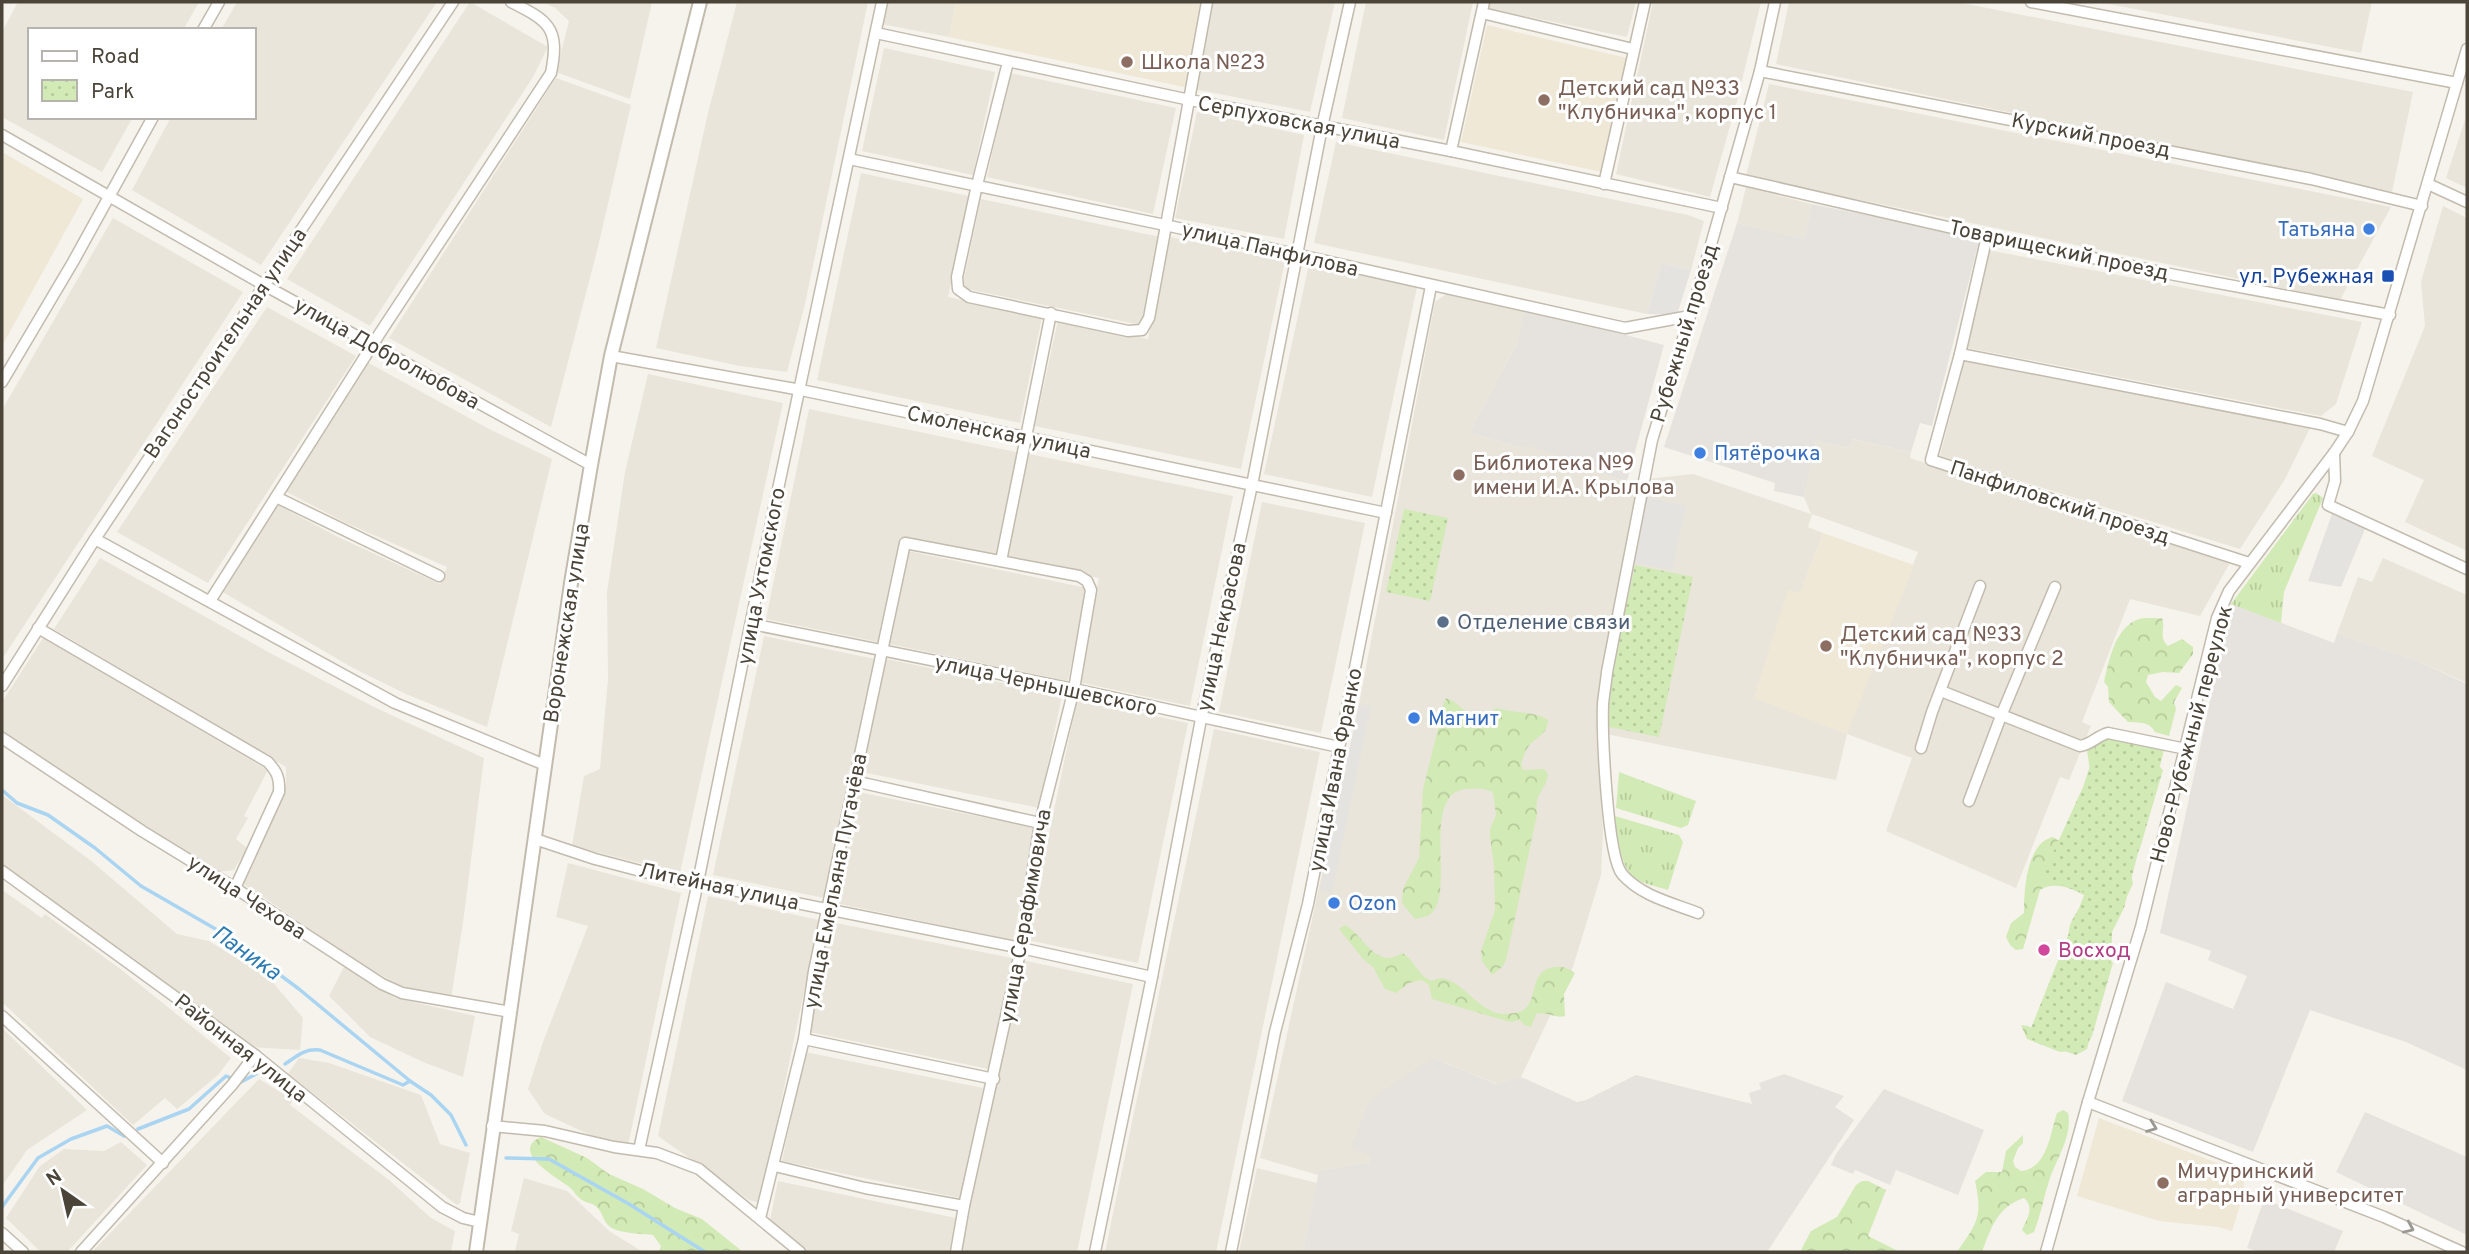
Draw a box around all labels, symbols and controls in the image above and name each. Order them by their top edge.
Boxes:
legend [28,28,256,119]
text: Road [91,44,140,71]
place label: Школа №23 [1141,50,1265,77]
marker: Школа №23 [1119,54,1135,70]
place label: Детский сад №33 "Клубничка", корпус 1 [1558,76,1777,127]
text: Park [91,79,134,106]
street label: Серпуховская улица [1195,91,1402,156]
marker: Детский сад №33 "Клубничка", корпус 1 [1536,92,1552,108]
street label: Курский проезд [2009,108,2173,165]
street label: Товарищеский проезд [1946,215,2171,288]
street label: улица Панфилова [1179,217,1361,284]
place label: Татьяна [2277,217,2355,244]
marker: Татьяна [2361,221,2377,237]
street label: Вагоностроительная улица [139,223,314,465]
street label: Рубежный проезд [1645,241,1725,426]
place label: ул. Рубежная [2239,264,2374,291]
marker: ул. Рубежная [2380,268,2396,284]
street label: улица Добролюбова [289,292,484,417]
street label: Смоленская улица [904,401,1093,466]
place label: Пятёрочка [1714,441,1820,468]
marker: Пятёрочка [1692,445,1708,461]
place label: Библиотека №9 имени И.А. Крылова [1473,451,1674,502]
street label: Панфиловский проезд [1946,455,2173,552]
marker: Библиотека №9 имени И.А. Крылова [1451,467,1467,483]
street label: улица Ухтомского [732,485,793,667]
street label: Воронежская улица [538,521,597,725]
street label: улица Некрасова [1191,540,1254,714]
street label: Ново-Рубежный переулок [2145,603,2240,866]
place label: Отделение связи [1457,610,1630,637]
marker: Отделение связи [1435,614,1451,630]
place label: Детский сад №33 "Клубничка", корпус 2 [1840,622,2064,673]
marker: Детский сад №33 "Клубничка", корпус 2 [1818,638,1834,654]
street label: улица Чернышевского [932,650,1160,723]
street label: улица Ивана Франко [1303,666,1370,875]
place label: Магнит [1428,706,1499,733]
marker: Магнит [1406,710,1422,726]
street label: улица Емельяна Пугачёва [798,751,874,1011]
street label: улица Серафимовича [994,807,1059,1025]
street label: улица Чехова [182,850,311,947]
street label: Литейная улица [636,857,801,918]
place label: Ozon [1348,891,1397,918]
marker: Ozon [1326,895,1342,911]
water label: Паника [205,920,286,988]
place label: Восход [2058,938,2131,965]
marker: Восход [2036,942,2052,958]
street label: Районная улица [168,989,312,1110]
one-way arrow [2145,1119,2157,1133]
north arrow [28,1156,98,1226]
place label: Мичуринский аграрный университет [2177,1159,2404,1210]
text: N [42,1165,67,1192]
marker: Мичуринский аграрный университет [2155,1175,2171,1191]
one-way arrow [2402,1220,2414,1234]

